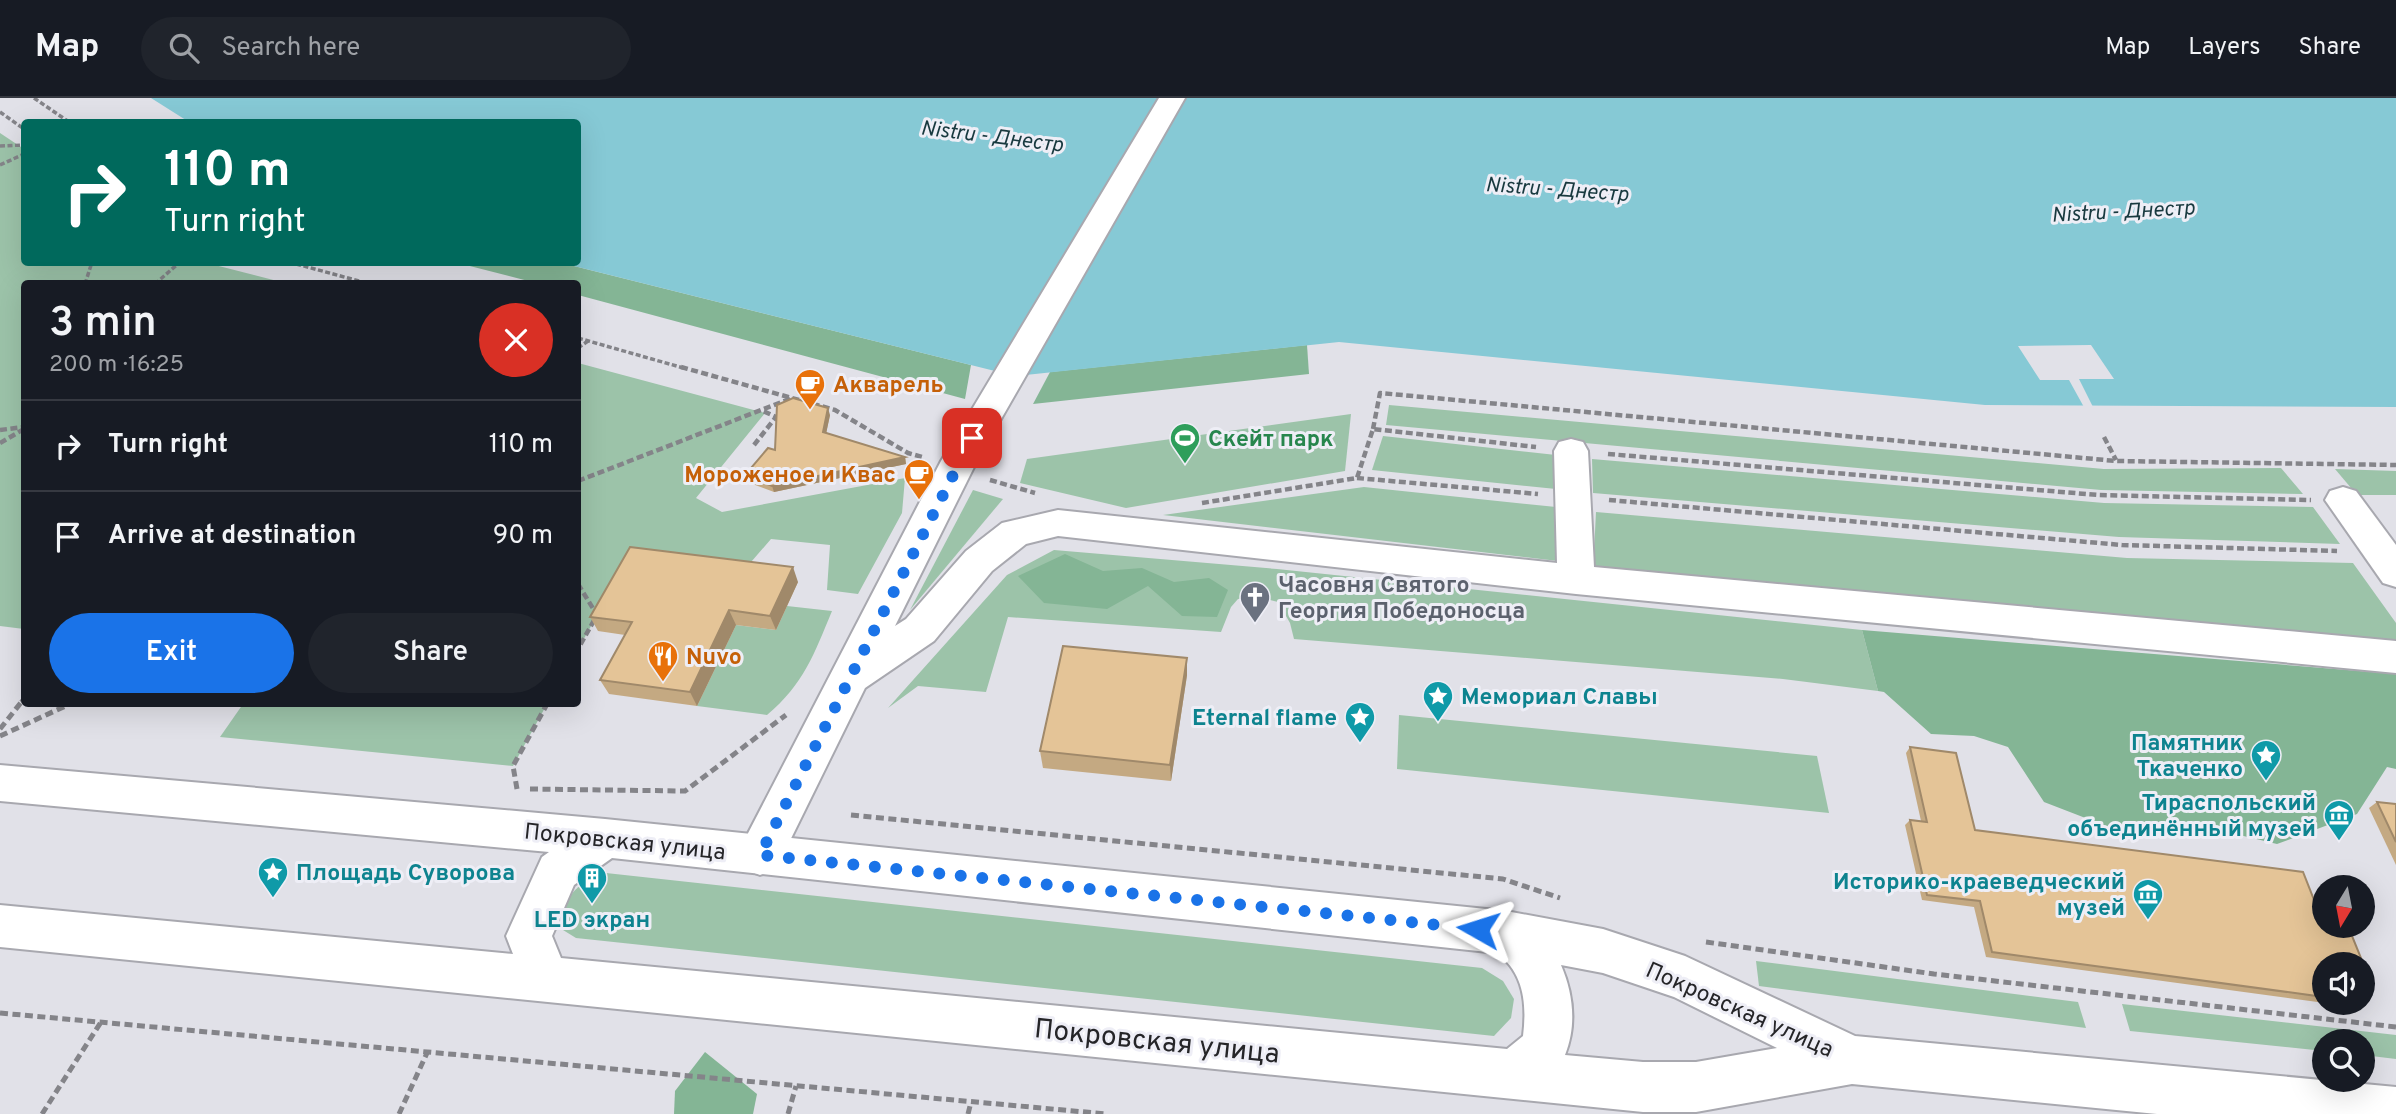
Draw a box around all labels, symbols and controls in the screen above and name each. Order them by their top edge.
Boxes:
search box [141,17,631,80]
text: Map [35,27,99,69]
icon: search [165,29,203,67]
text: Search here [221,32,360,65]
text: Map [2105,33,2150,63]
text: Layers [2188,33,2260,63]
text: Share [2298,33,2361,63]
water label: Nistru - Днестр [919,115,1065,160]
text: 110 m [164,142,291,204]
icon: right [49,147,140,238]
water label: Nistru - Днестр [1485,172,1630,209]
water label: Nistru - Днестр [2051,195,2196,230]
text: Turn right [164,203,306,243]
text: 3 min [49,298,157,351]
button: close [479,303,553,377]
text: 200 m · 16:25 [49,351,184,380]
cafe icon: Акварель [793,367,827,411]
place label: Акварель [833,372,944,401]
pin [942,408,1002,468]
icon: arrive [953,419,991,457]
sports icon: Скейт парк [1168,421,1202,465]
place label: Скейт парк [1208,426,1334,455]
icon: right [49,427,87,465]
text: Turn right [108,429,228,462]
text: 110 m [489,429,553,462]
cafe icon: Мороженое и Квас [902,457,936,501]
place label: Мороженое и Квас [684,462,896,491]
icon: arrive [49,518,87,556]
text: Arrive at destination [108,520,356,553]
text: 90 m [493,520,553,553]
place label: Часовня Святого Георгия Победоносца [1278,572,1525,627]
church icon: Часовня Святого Георгия Победоносца [1238,580,1272,624]
button: Exit [49,613,294,693]
button: Share [308,613,553,693]
restaurant icon: Nuvo [646,639,680,683]
place label: Nuvo [686,644,742,673]
place icon: Мемориал Славы [1421,679,1455,723]
place label: Мемориал Славы [1461,684,1658,713]
place icon: Eternal flame [1343,700,1377,744]
place label: Eternal flame [1192,705,1337,734]
place label: Памятник Ткаченко [2131,730,2243,785]
place icon: Памятник Ткаченко [2249,738,2283,782]
place label: Тираспольский объединённый музей [2067,790,2316,845]
museum icon: Тираспольский объединённый музей [2322,798,2356,842]
street label: Покровская улица [523,818,727,868]
place icon: Площадь Суворова [256,855,290,899]
place label: Площадь Суворова [296,860,515,889]
building icon: LED экран [575,861,609,905]
place label: Историко-краеведческий музей [1833,869,2125,924]
north arrow [2312,875,2375,938]
map controls [2312,875,2375,1092]
museum icon: Историко-краеведческий музей [2131,877,2165,921]
position arrow [1441,892,1515,966]
place label: LED экран [534,907,650,936]
button: sound [2312,952,2375,1015]
street label: Покровская улица [1641,957,1837,1066]
street label: Покровская улица [1032,1012,1281,1074]
button: search [2312,1029,2375,1092]

